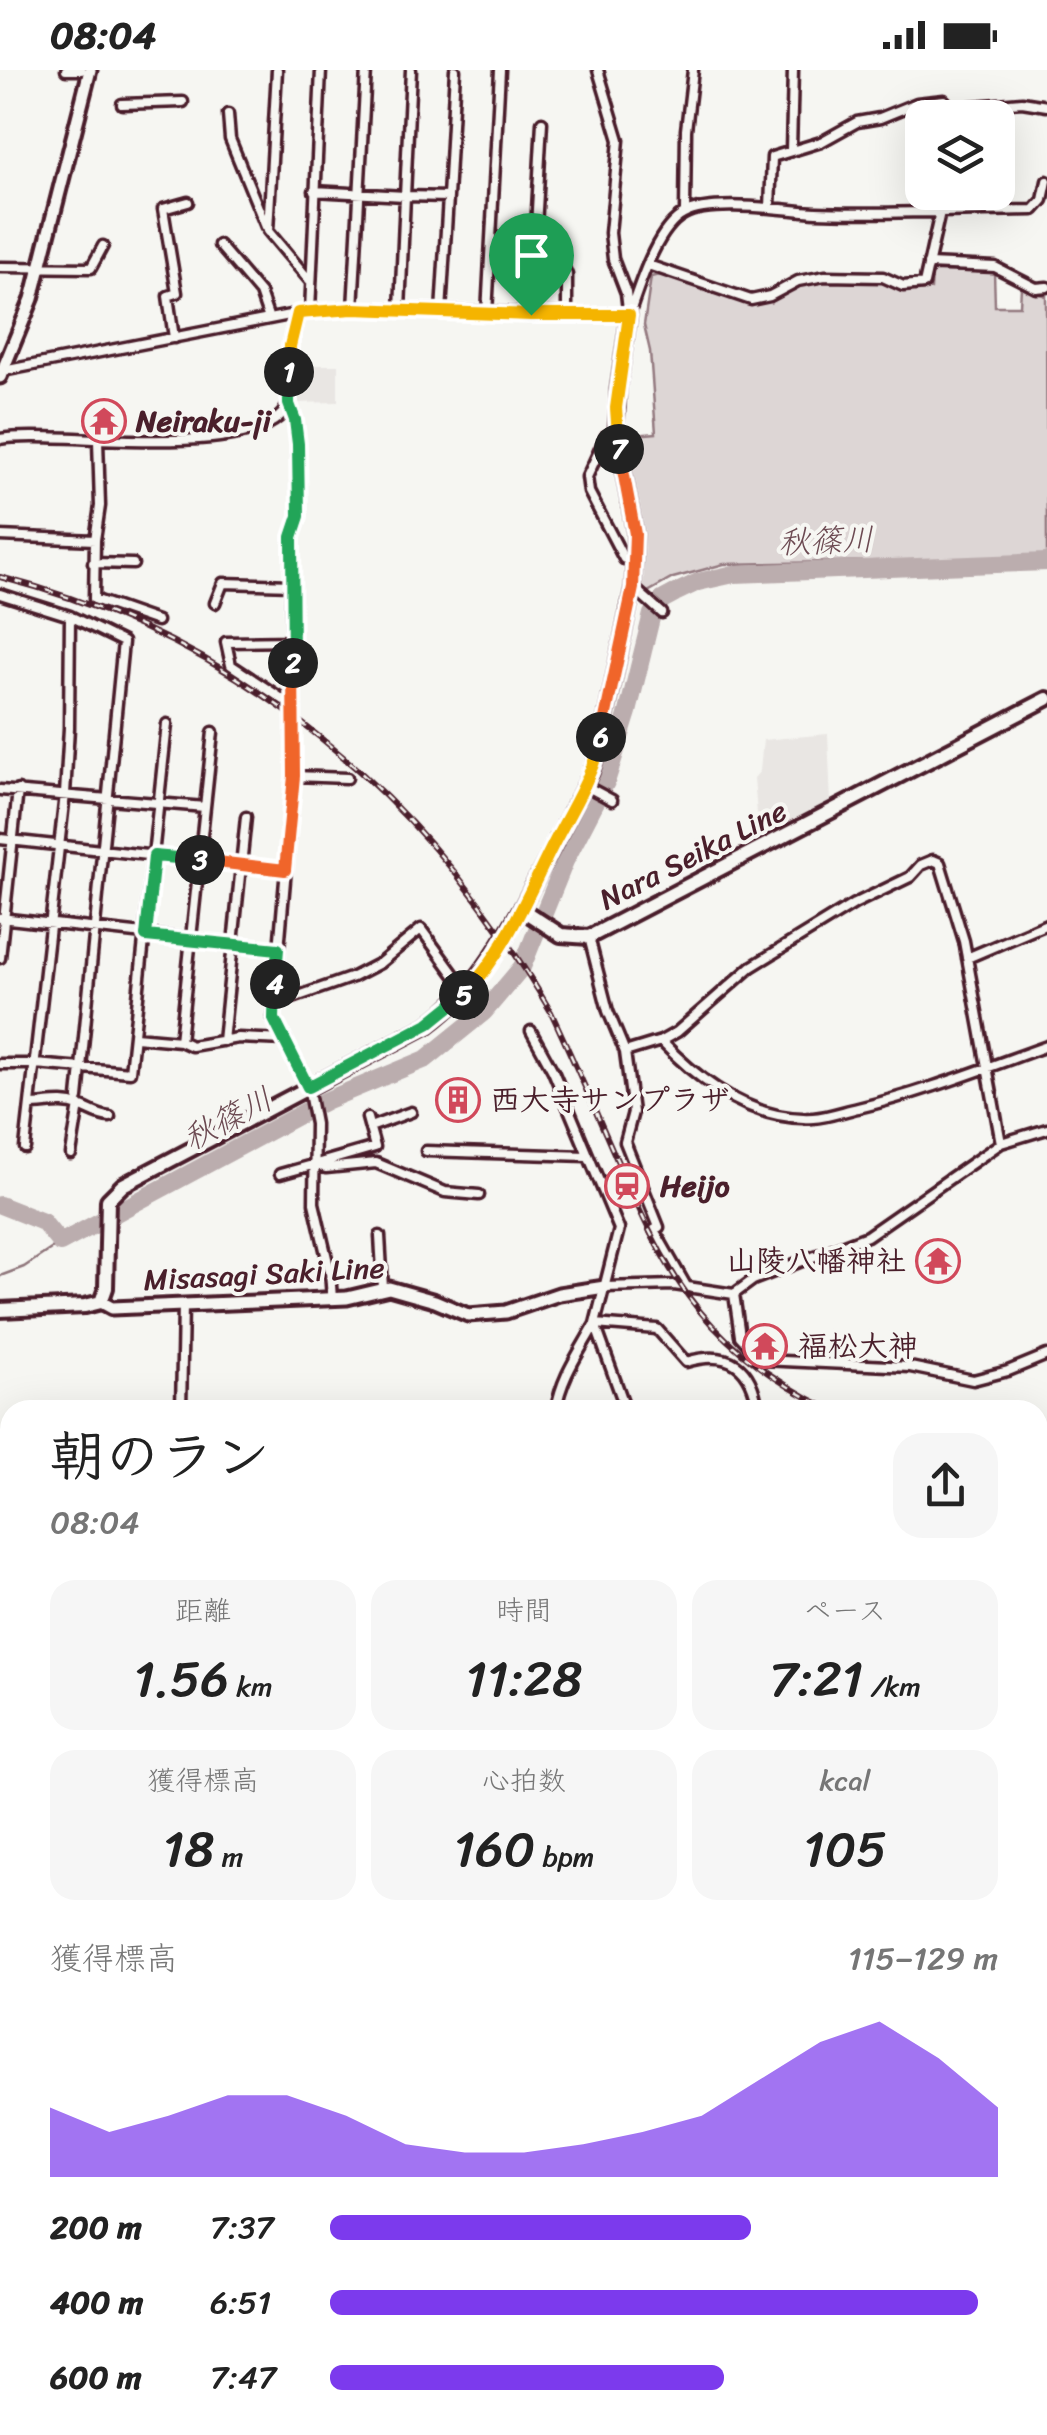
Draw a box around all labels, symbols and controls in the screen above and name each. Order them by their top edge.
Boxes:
text: 08:04 [50,2,156,69]
map controls [905,100,1015,210]
button: layers [905,100,1015,210]
pin [489,213,574,316]
icon: arrive [504,228,559,283]
pin: 1 [264,347,314,397]
text: 1 [283,347,295,396]
place label: Neiraku-ji [135,394,273,448]
temple icon: Neiraku-ji [81,398,127,444]
pin: 7 [594,424,644,474]
text: 7 [611,424,627,473]
water label: 秋篠川 [777,511,875,571]
pin: 2 [268,638,318,688]
text: 2 [285,638,301,687]
pin: 6 [576,712,626,762]
text: 6 [593,712,609,761]
street label: Nara Seika Line [589,784,797,926]
pin: 3 [175,835,225,885]
text: 3 [192,835,208,884]
pin: 4 [250,959,300,1009]
text: 4 [266,959,284,1008]
pin: 5 [439,970,489,1020]
text: 5 [455,970,473,1019]
water label: 秋篠川 [172,1071,284,1167]
place label: 西大寺サンプラザ [490,1073,730,1127]
building icon: 西大寺サンプラザ [435,1077,481,1123]
place label: Heijo [660,1159,730,1213]
station icon: Heijo [604,1163,650,1209]
place label: 山陵八幡神社 [726,1234,906,1288]
temple icon: 山陵八幡神社 [915,1238,961,1284]
street label: Misasagi Saki Line [142,1241,386,1307]
place label: 福松大神 [798,1319,918,1373]
temple icon: 福松大神 [742,1323,788,1369]
text: 朝のラン [50,1408,270,1505]
button: share [893,1433,998,1538]
text: 08:04 [50,1494,139,1551]
text: 距離 [175,1586,231,1635]
text: 時間 [496,1586,552,1635]
text: ペース [804,1586,886,1635]
text: 1.56 [133,1635,229,1724]
text: 11:28 [466,1635,583,1724]
text: 7:21 [769,1635,863,1724]
text: km [229,1662,273,1711]
text: /km [863,1662,921,1711]
text: 獲得標高 [147,1756,259,1805]
text: 心拍数 [482,1756,566,1805]
text: kcal [820,1756,870,1805]
text: 18 [163,1805,214,1894]
text: 160 [454,1805,535,1894]
text: 105 [803,1805,887,1894]
text: m [214,1832,243,1881]
text: bpm [535,1832,594,1881]
text: 獲得標高 [50,1930,178,1987]
text: 115–129 m [848,1930,998,1987]
text: 200 m [50,2199,142,2256]
text: 7:37 [210,2199,274,2256]
text: 400 m [50,2274,143,2331]
text: 6:51 [210,2274,271,2331]
text: 600 m [50,2349,142,2406]
text: 7:47 [210,2349,276,2406]

